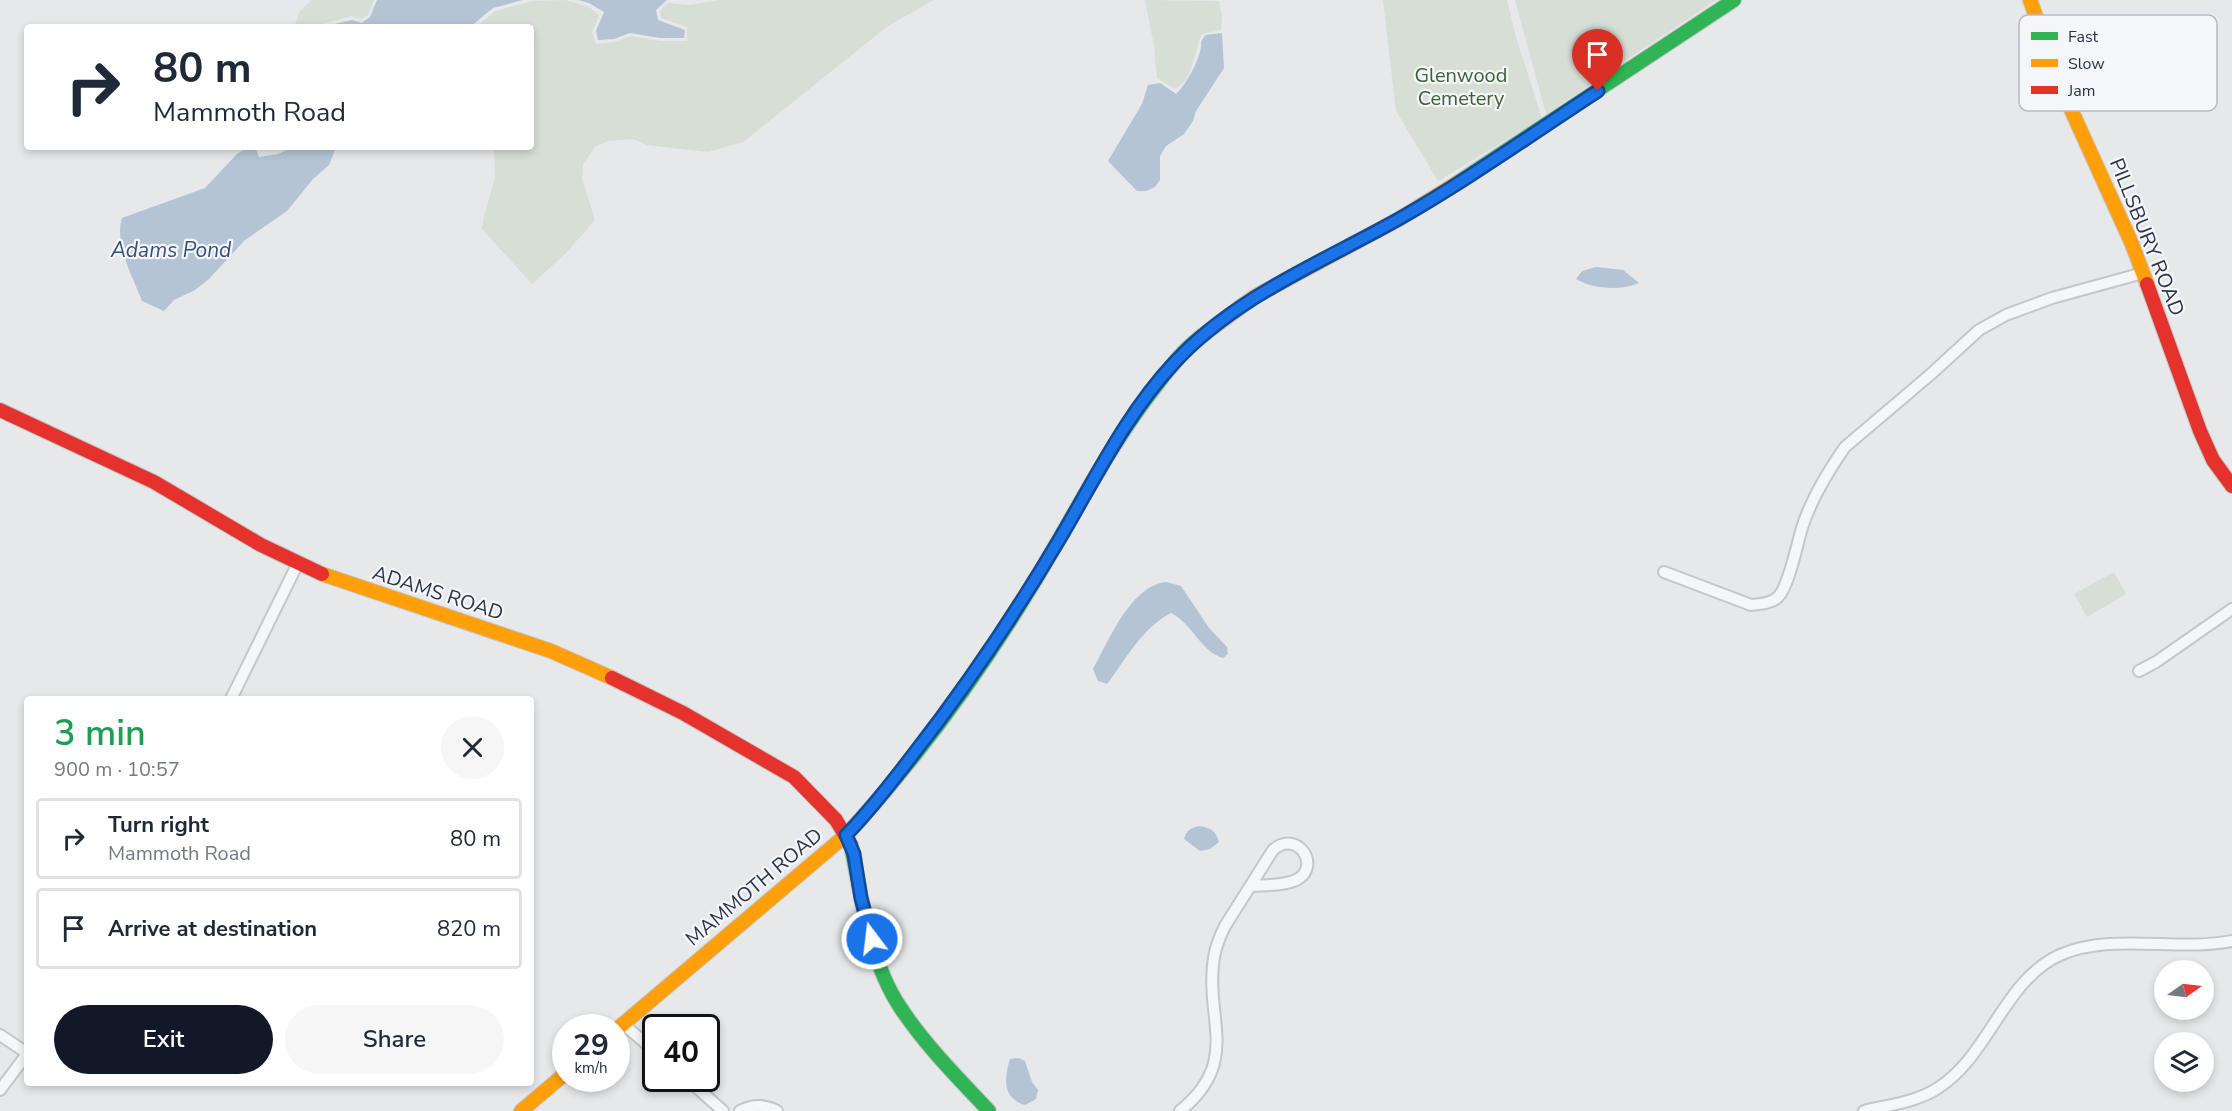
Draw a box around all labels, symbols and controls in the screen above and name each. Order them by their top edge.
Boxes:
legend [2019,15,2217,111]
text: Fast [2068,26,2099,48]
pin [1572,29,1623,91]
icon: arrive [1581,38,1614,71]
text: 80 m [153,40,252,97]
icon: right [54,48,132,126]
text: Slow [2068,53,2105,75]
park label: Glenwood Cemetery [1415,62,1507,112]
text: Jam [2067,80,2095,102]
text: Mammoth Road [153,94,346,131]
street label: PILLSBURY ROAD [2103,154,2191,320]
water label: Adams Pond [110,236,232,264]
street label: ADAMS ROAD [369,559,507,627]
text: 3 min [54,709,146,758]
button: close [441,716,504,779]
text: 900 m · 10:57 [54,756,180,783]
text: Turn right [108,810,209,840]
icon: right [57,822,90,855]
street label: MAMMOTH ROAD [680,822,828,952]
text: 80 m [450,824,501,854]
text: Mammoth Road [108,840,251,867]
position arrow [840,907,904,971]
icon: arrive [57,912,90,945]
text: Arrive at destination [108,914,317,944]
text: 820 m [437,914,501,944]
north arrow [2154,960,2214,1020]
map controls [2154,960,2214,1092]
button: Exit [54,1005,273,1074]
button: Share [285,1005,504,1074]
speed limit sign: 40 [642,1014,720,1092]
text: 29 [573,1025,609,1066]
button: layers [2154,1032,2214,1092]
text: km/h [574,1058,608,1078]

